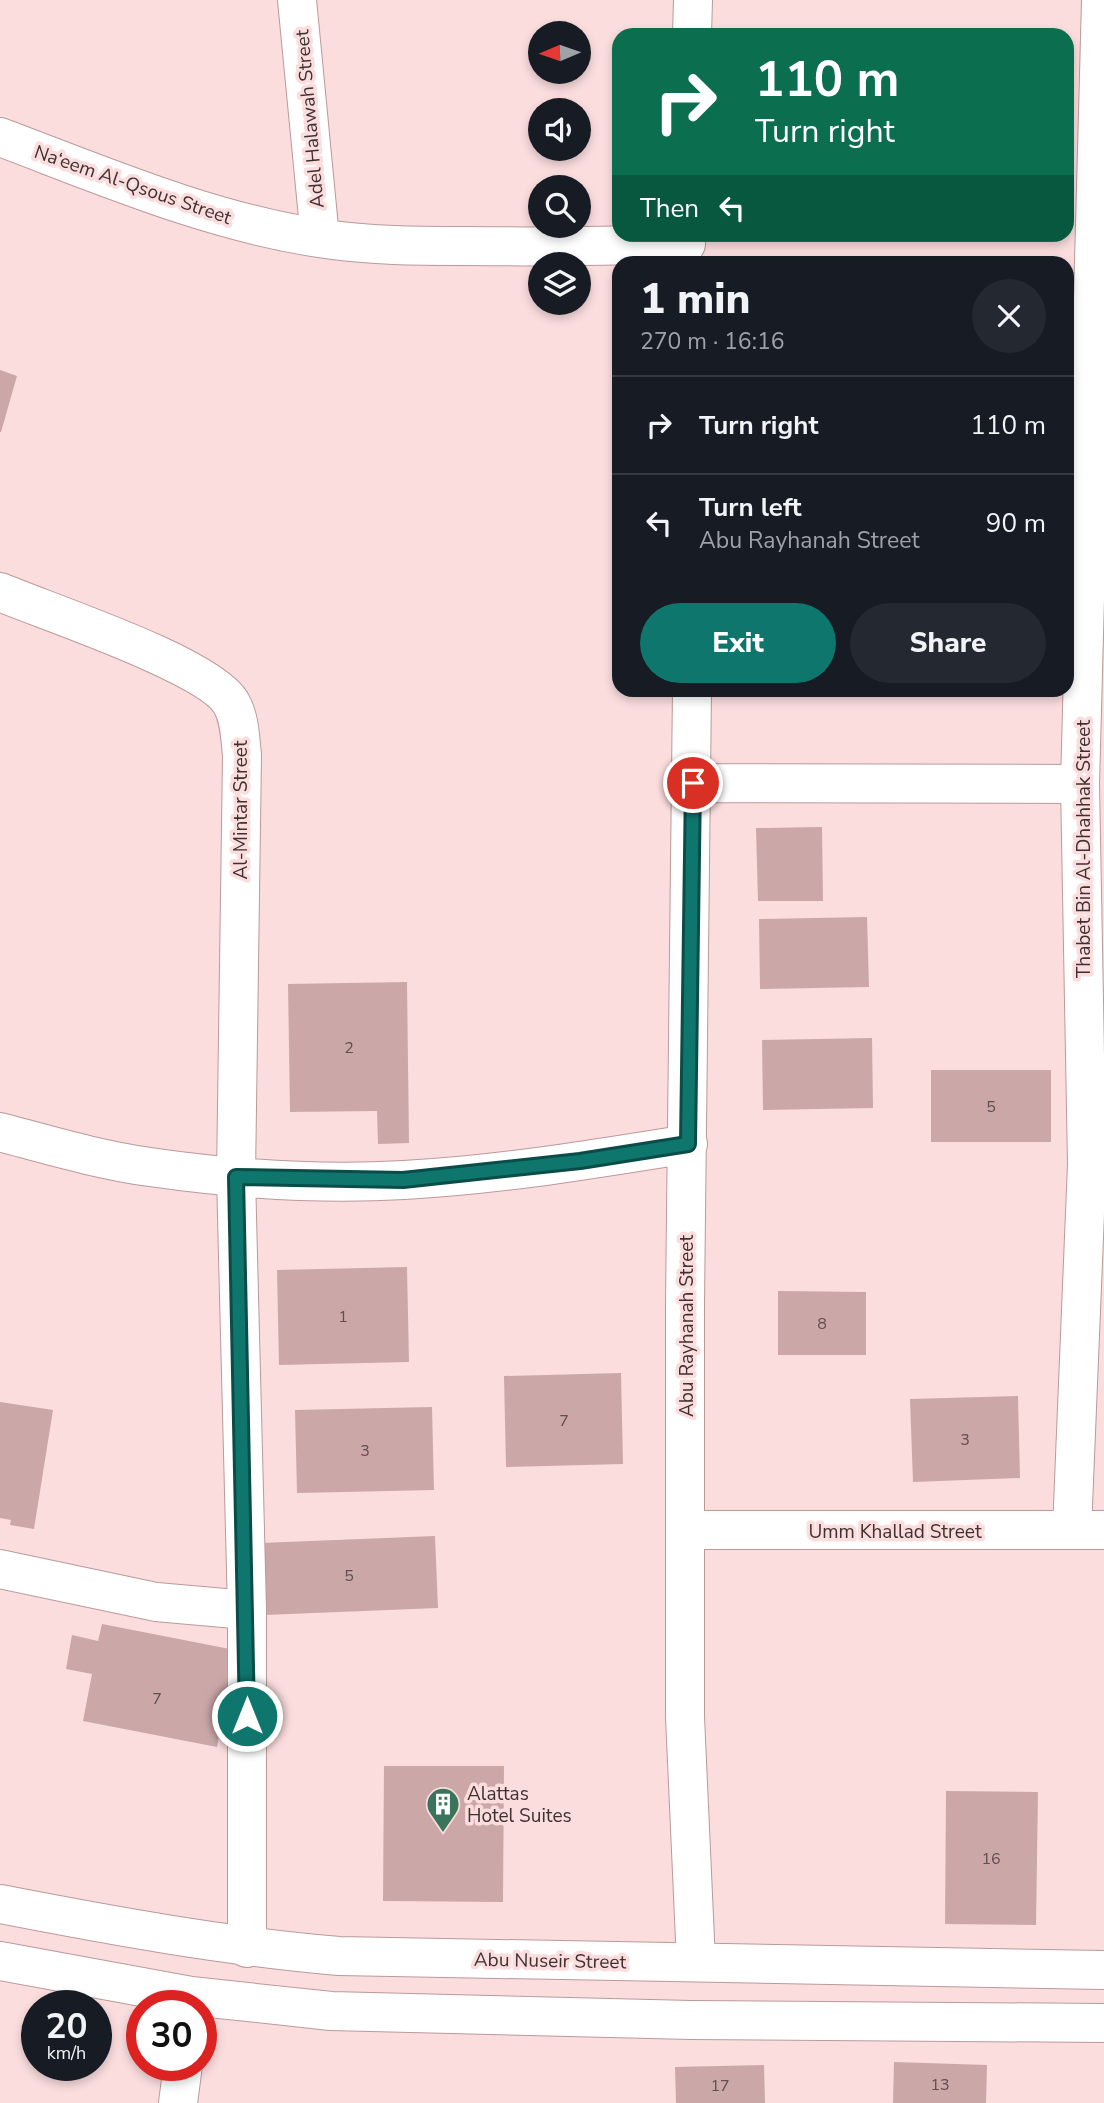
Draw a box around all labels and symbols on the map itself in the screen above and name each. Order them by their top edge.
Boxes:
north arrow [528,21,592,84]
street label: Adel Halawah Street [289,28,331,209]
street label: Na‘eem Al-Qsous Street [31,139,235,231]
street label: Thabet Bin Al-Dhahhak Street [1071,720,1097,978]
street label: Al-Mintar Street [228,740,254,880]
pin [663,753,723,813]
house number: 2 [344,1037,354,1059]
house number: 5 [986,1096,996,1118]
street label: Abu Rayhanah Street [674,1235,700,1417]
house number: 1 [338,1306,348,1328]
house number: 8 [817,1313,827,1335]
house number: 7 [559,1410,569,1432]
house number: 3 [960,1429,970,1451]
house number: 3 [360,1440,370,1462]
street label: Umm Khallad Street [808,1519,982,1545]
house number: 5 [344,1565,354,1587]
position arrow [210,1679,284,1753]
house number: 7 [152,1688,162,1710]
place label: Alattas Hotel Suites [467,1781,572,1829]
building icon: Alattas Hotel Suites [424,1785,462,1834]
house number: 16 [981,1848,1001,1870]
street label: Abu Nuseir Street [474,1947,627,1975]
speed limit sign: 30 [126,1990,217,2081]
house number: 13 [930,2074,950,2096]
house number: 17 [710,2075,730,2097]

